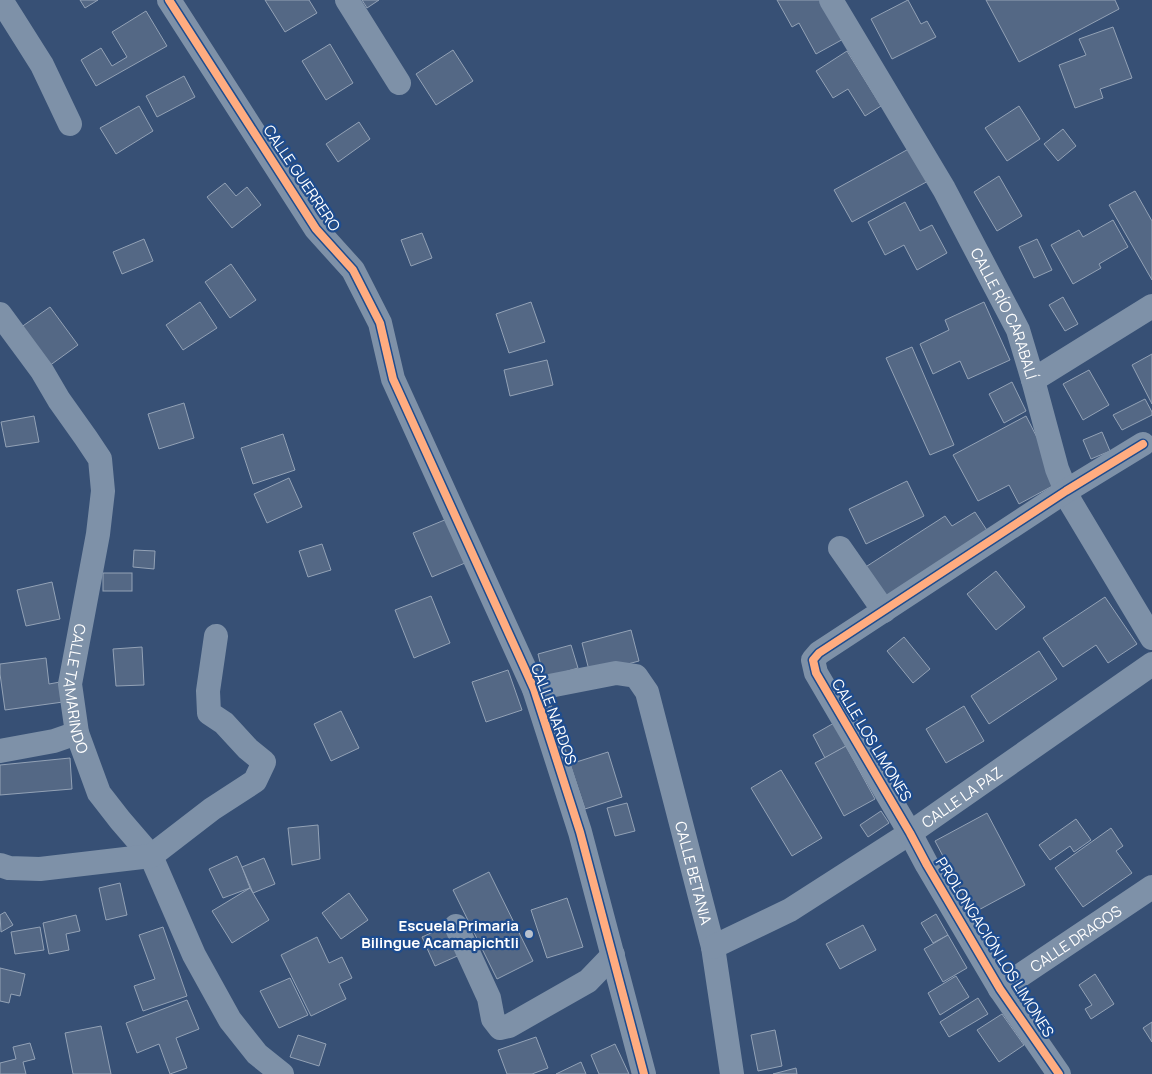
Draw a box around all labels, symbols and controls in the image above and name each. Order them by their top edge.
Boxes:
street label: CALLE GUERRERO [259,121,346,235]
street label: CALLE RÍO CARABALÍ [966,244,1043,382]
street label: CALLE TAMARINDO [59,622,94,756]
street label: CALLE NARDOS [526,661,582,767]
street label: CALLE LOS LIMONES [827,675,917,805]
street label: CALLE LA PAZ [917,761,1006,832]
street label: CALLE BETANIA [670,819,717,927]
street label: PROLONGACIÓN LOS LIMONES [931,853,1059,1041]
street label: CALLE DRAGOS [1026,900,1126,977]
place label: Escuela Primaria Bilingue Acamapichtli [361,915,519,953]
marker: Escuela Primaria Bilingue Acamapichtli [523,928,535,940]

